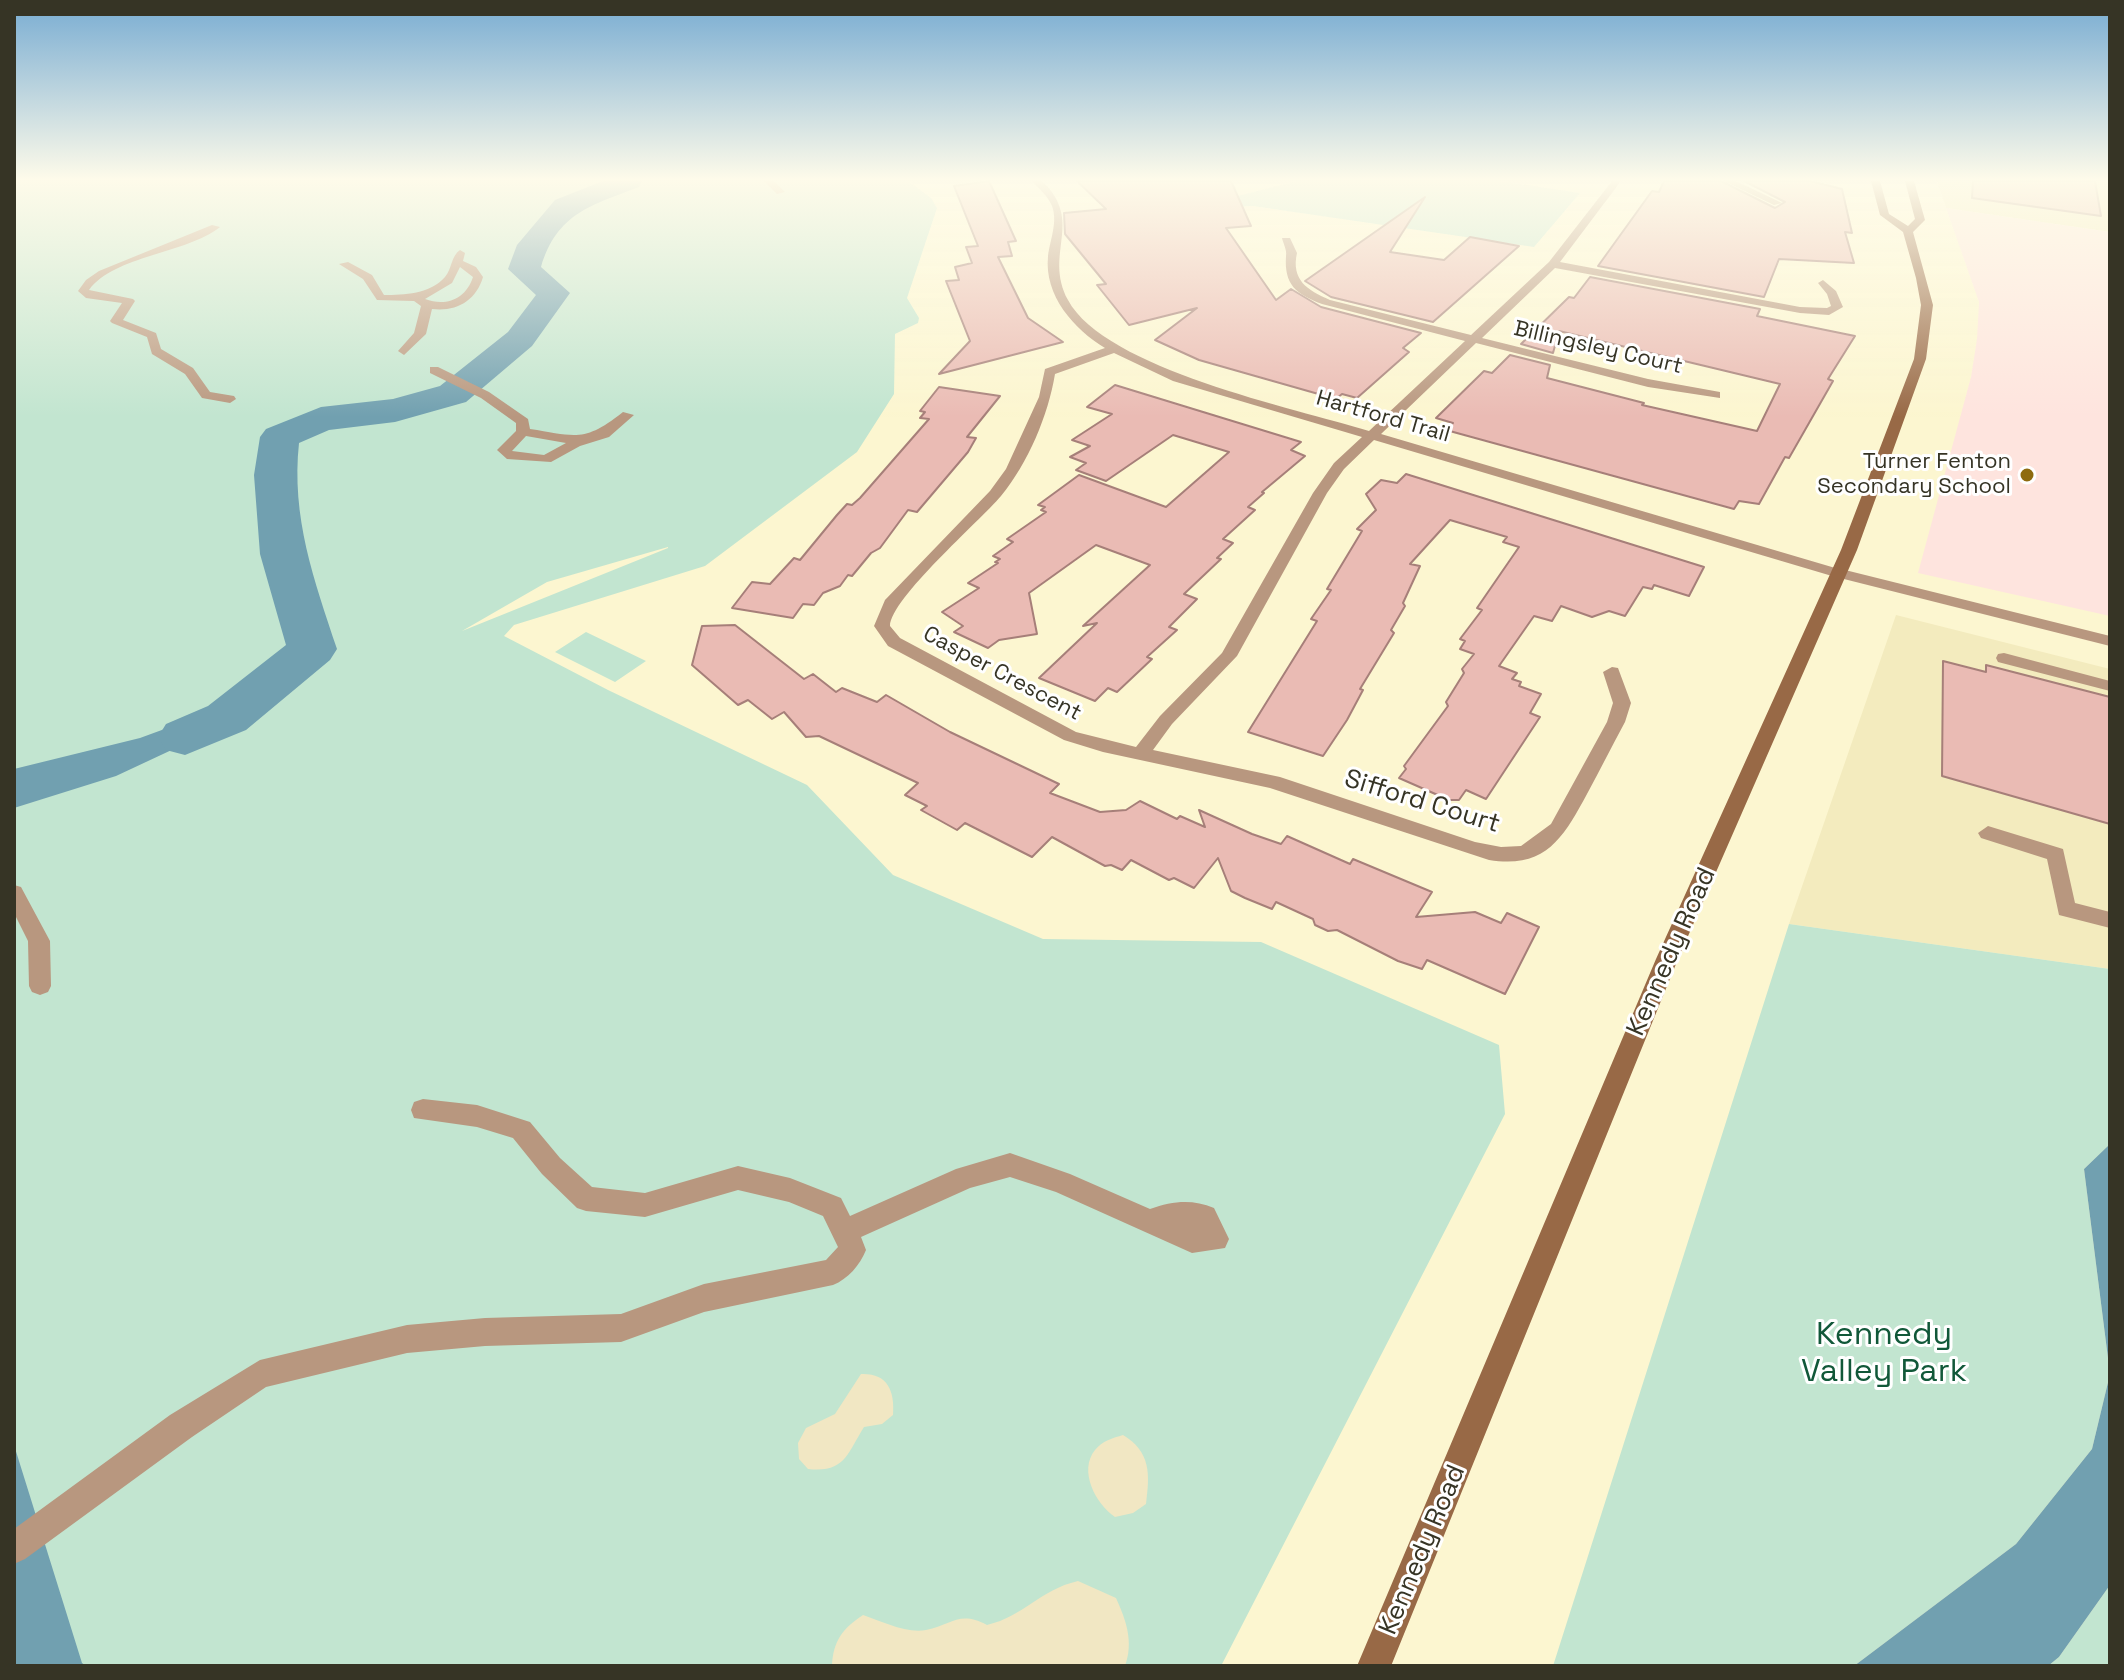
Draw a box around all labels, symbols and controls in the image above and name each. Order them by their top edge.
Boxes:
street label: Billingsley Court [1511,316,1685,380]
street label: Hartford Trail [1313,385,1453,449]
place label: Turner Fenton Secondary School [1817,449,2011,500]
marker: Turner Fenton Secondary School [2018,466,2036,484]
street label: Casper Crescent [918,621,1086,727]
street label: Sifford Court [1341,764,1503,840]
street label: Kennedy Road [1621,863,1723,1041]
park label: Kennedy Valley Park [1801,1316,1967,1391]
street label: Kennedy Road [1373,1461,1473,1639]

